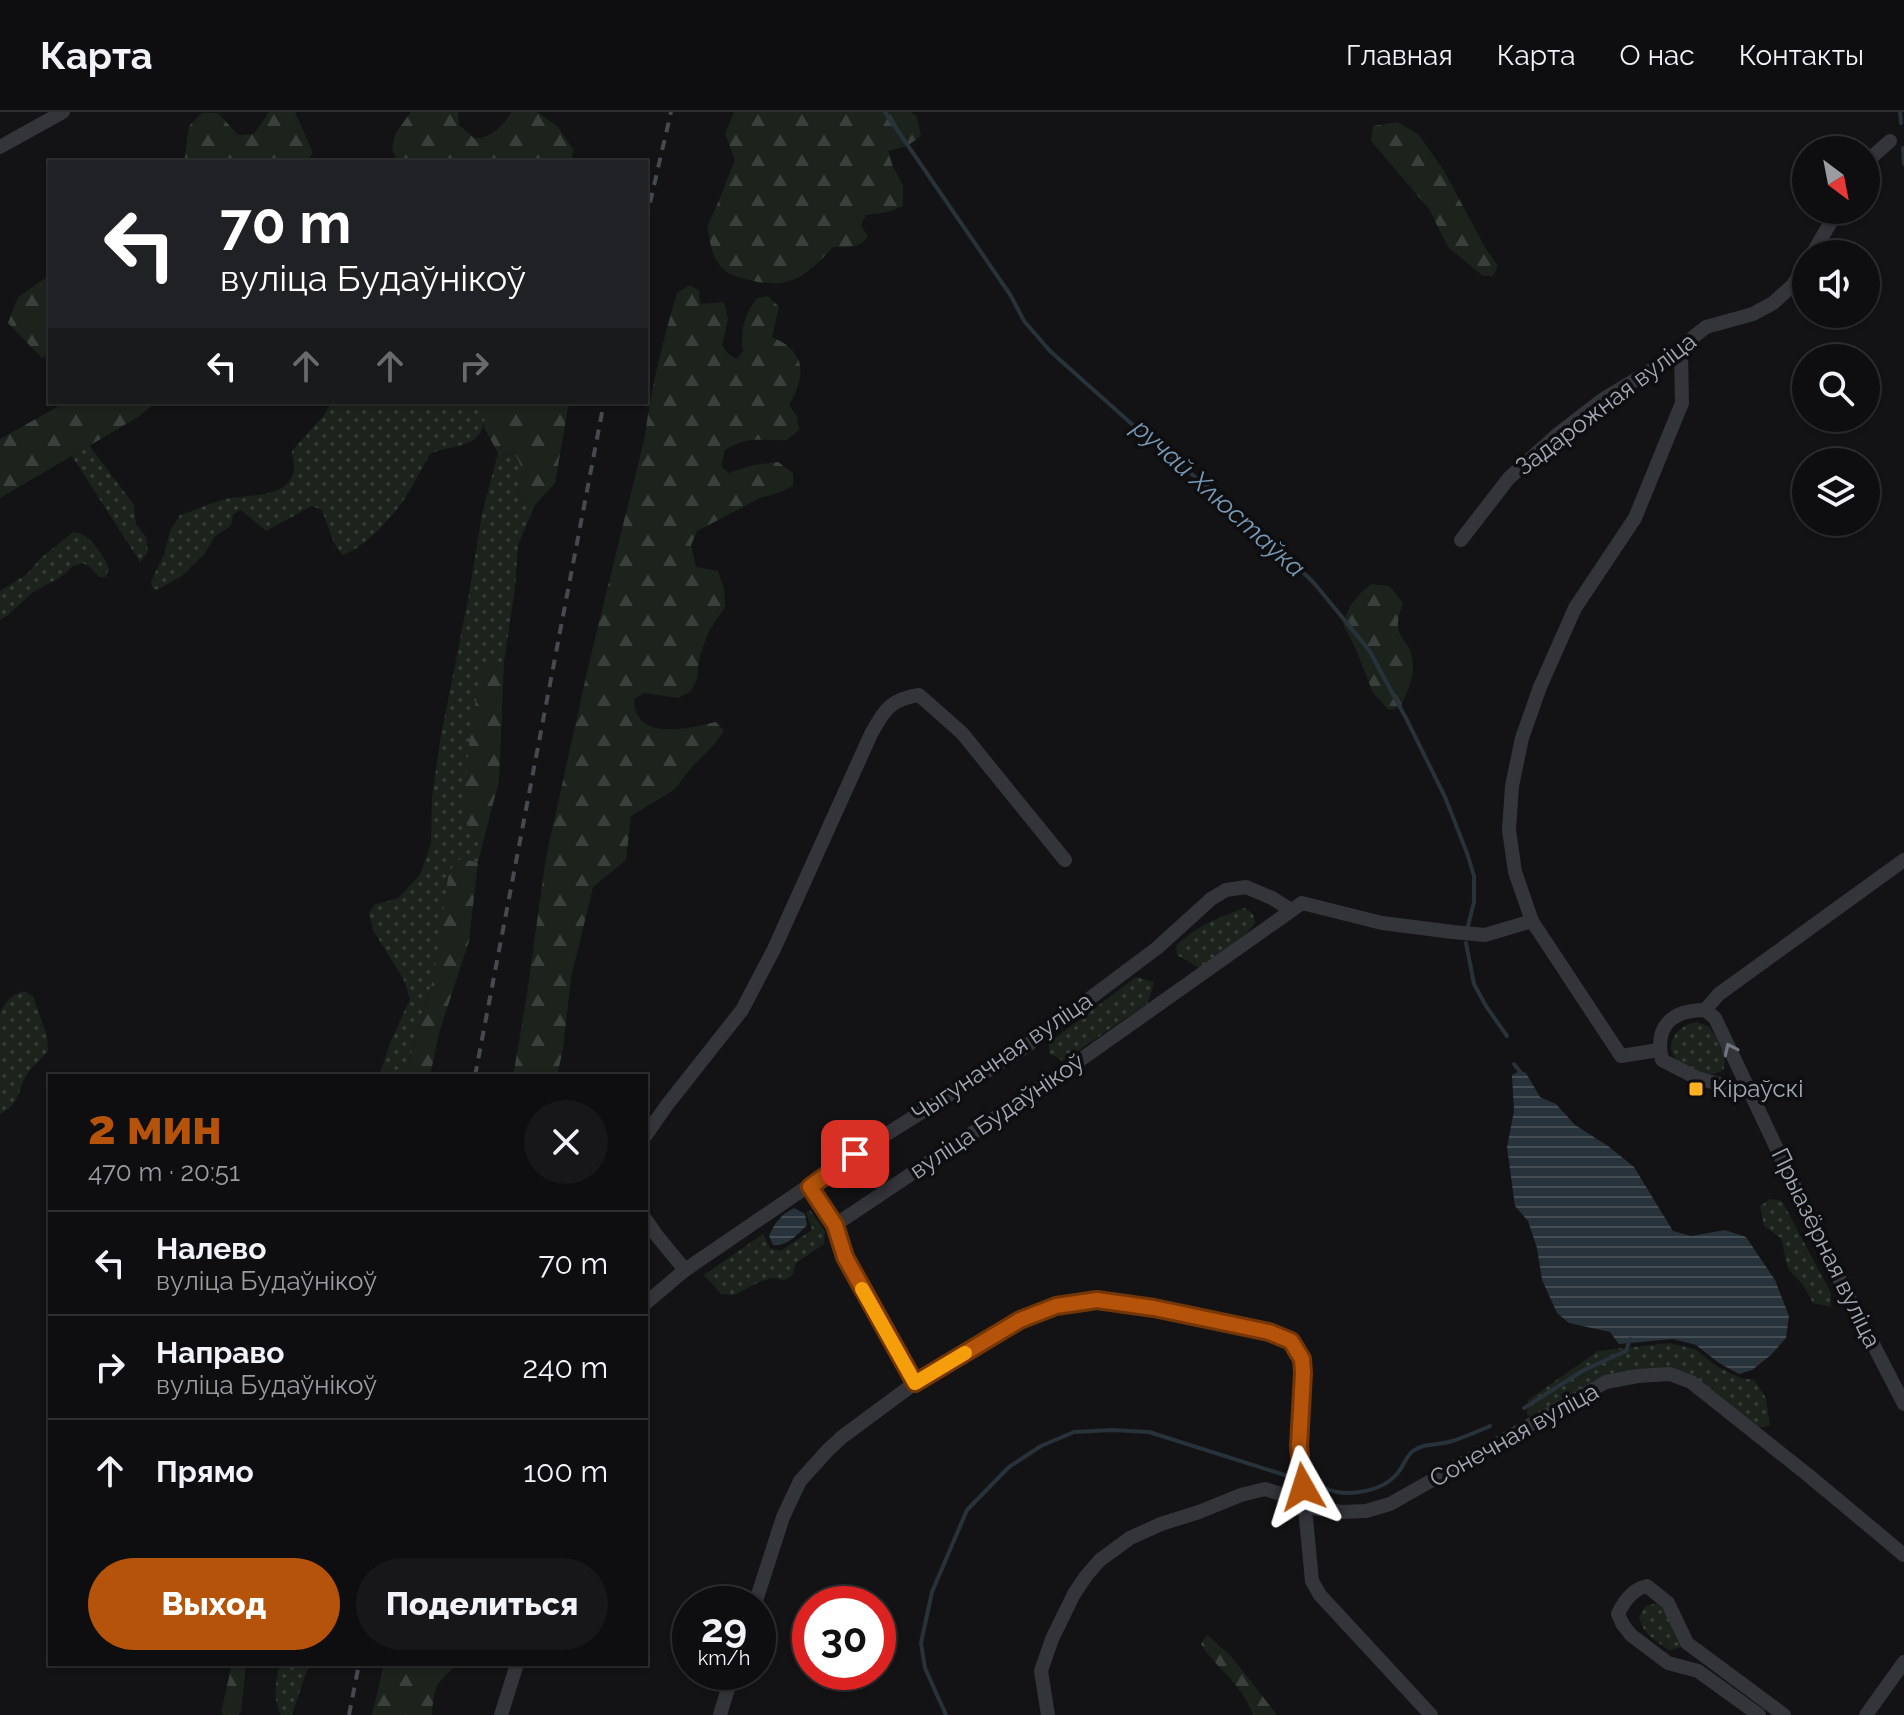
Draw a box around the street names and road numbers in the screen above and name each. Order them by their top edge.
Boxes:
street label: Задарожная вуліца [1510,326,1702,481]
street label: Чыгуначная вуліца [906,985,1097,1128]
street label: вуліца Будаўнікоў [904,1047,1089,1185]
street label: Прыазёрная вуліца [1766,1143,1887,1352]
street label: Сонечная вуліца [1424,1376,1603,1493]

